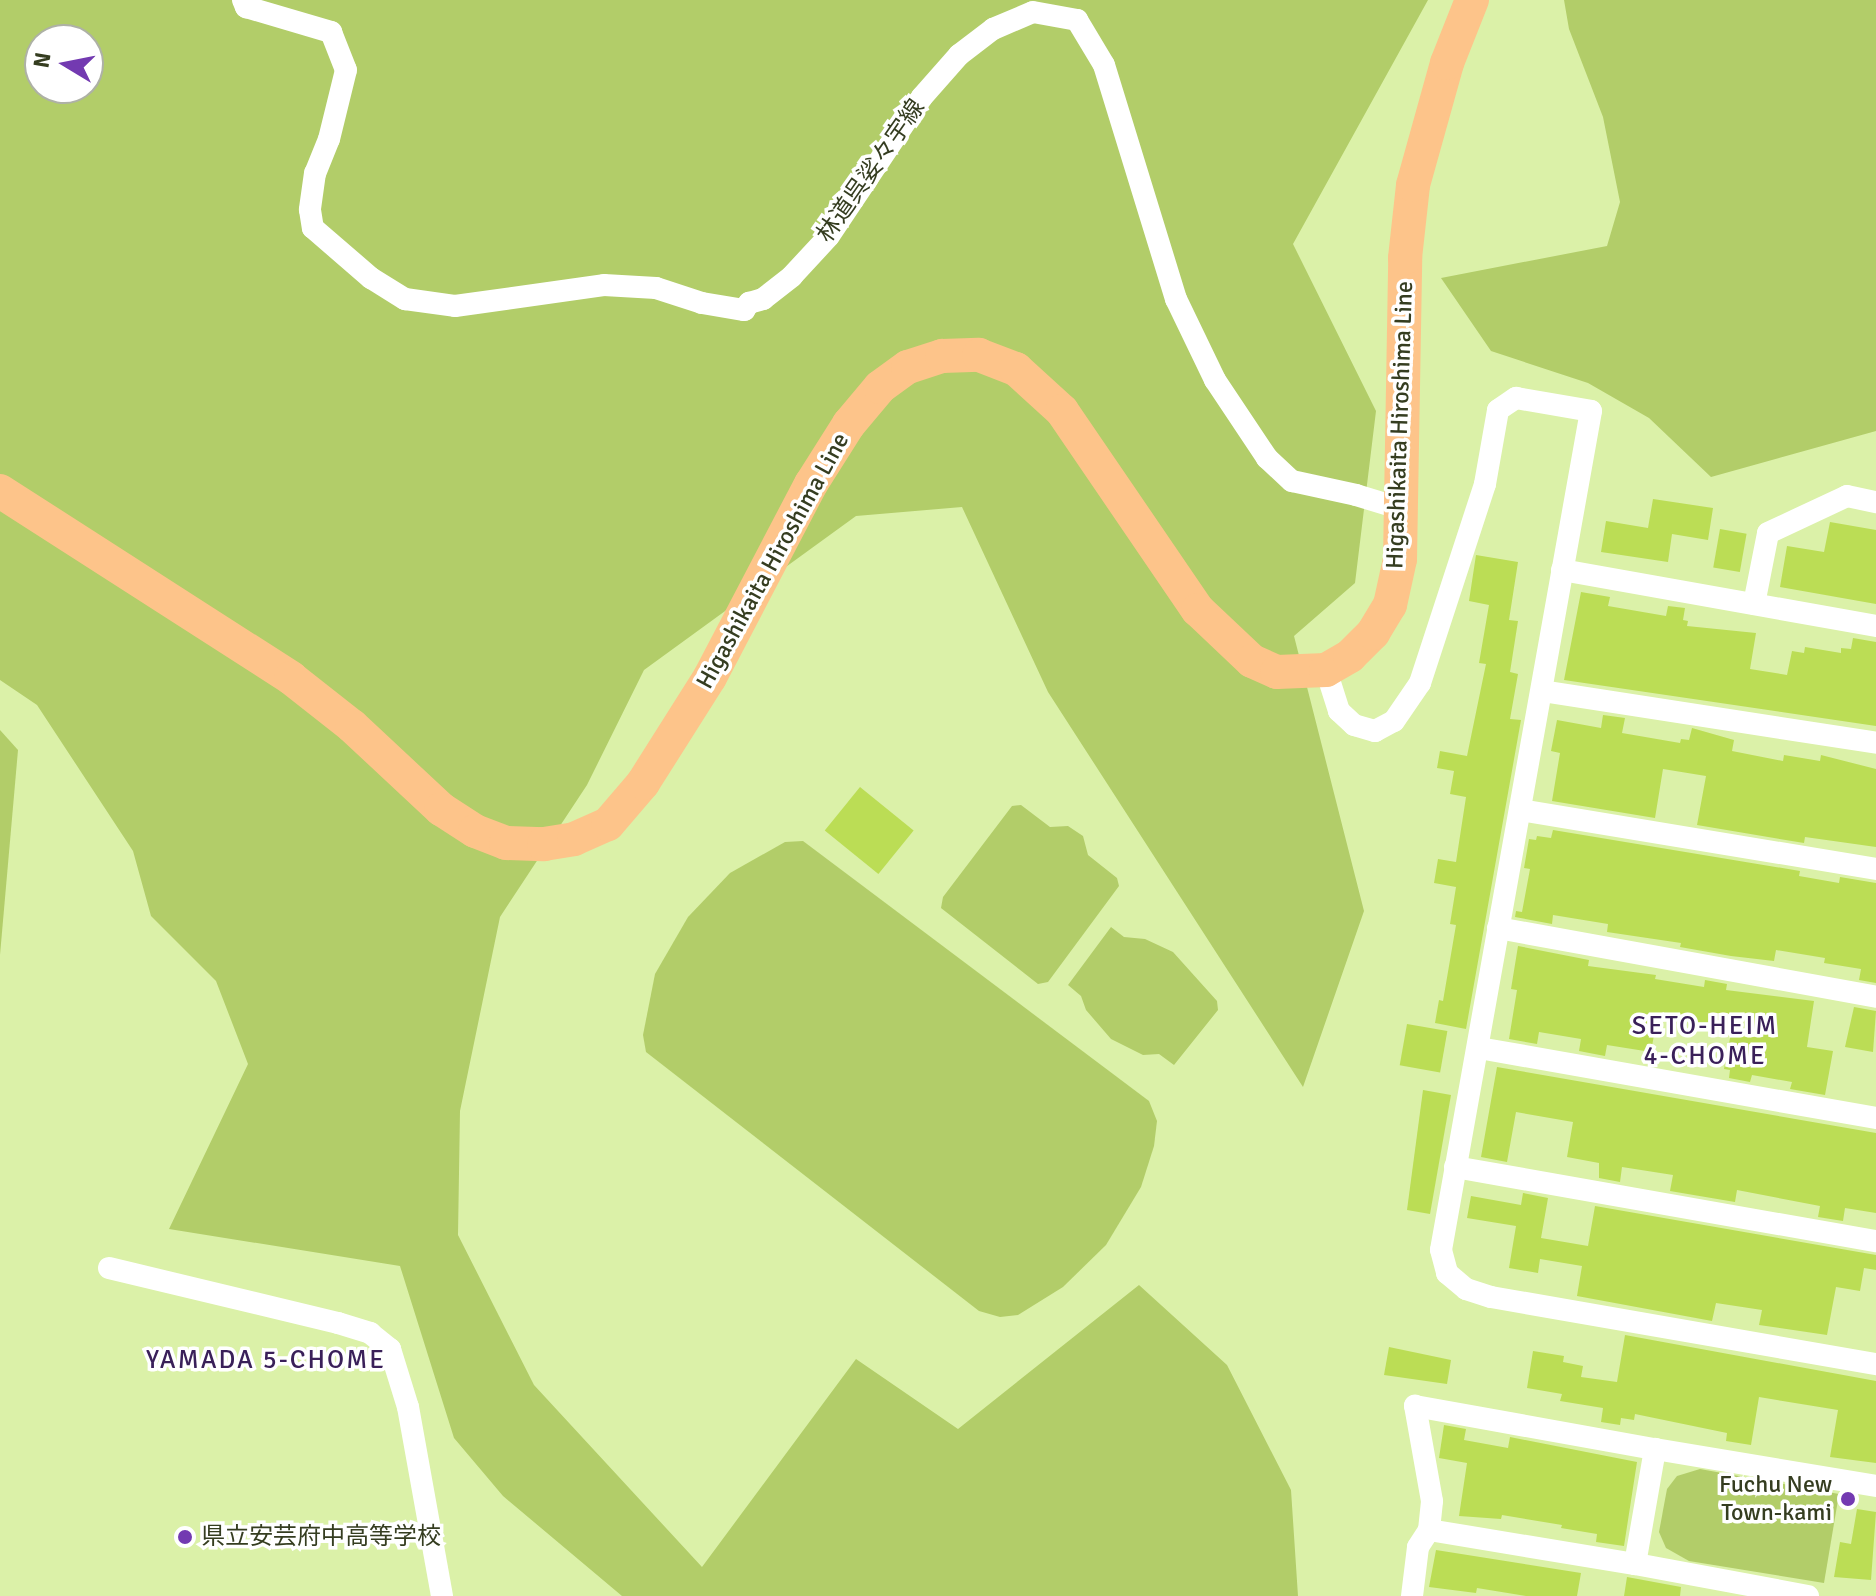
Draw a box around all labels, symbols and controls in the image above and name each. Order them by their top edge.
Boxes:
north arrow [24,24,104,104]
text: N [27,50,56,70]
street label: 林道呉娑々宇線 [811,94,931,248]
street label: Higashikaita Hiroshima Line [1381,281,1419,569]
street label: Higashikaita Hiroshima Line [691,428,855,694]
district label: SETO-HEIM 4-CHOME [1632,1011,1778,1072]
district label: YAMADA 5-CHOME [146,1345,386,1377]
place label: Fuchu New Town-kami [1719,1471,1832,1527]
marker: Fuchu New Town-kami [1839,1490,1857,1508]
place label: 県立安芸府中高等学校 [201,1523,441,1551]
marker: 県立安芸府中高等学校 [176,1528,194,1546]

